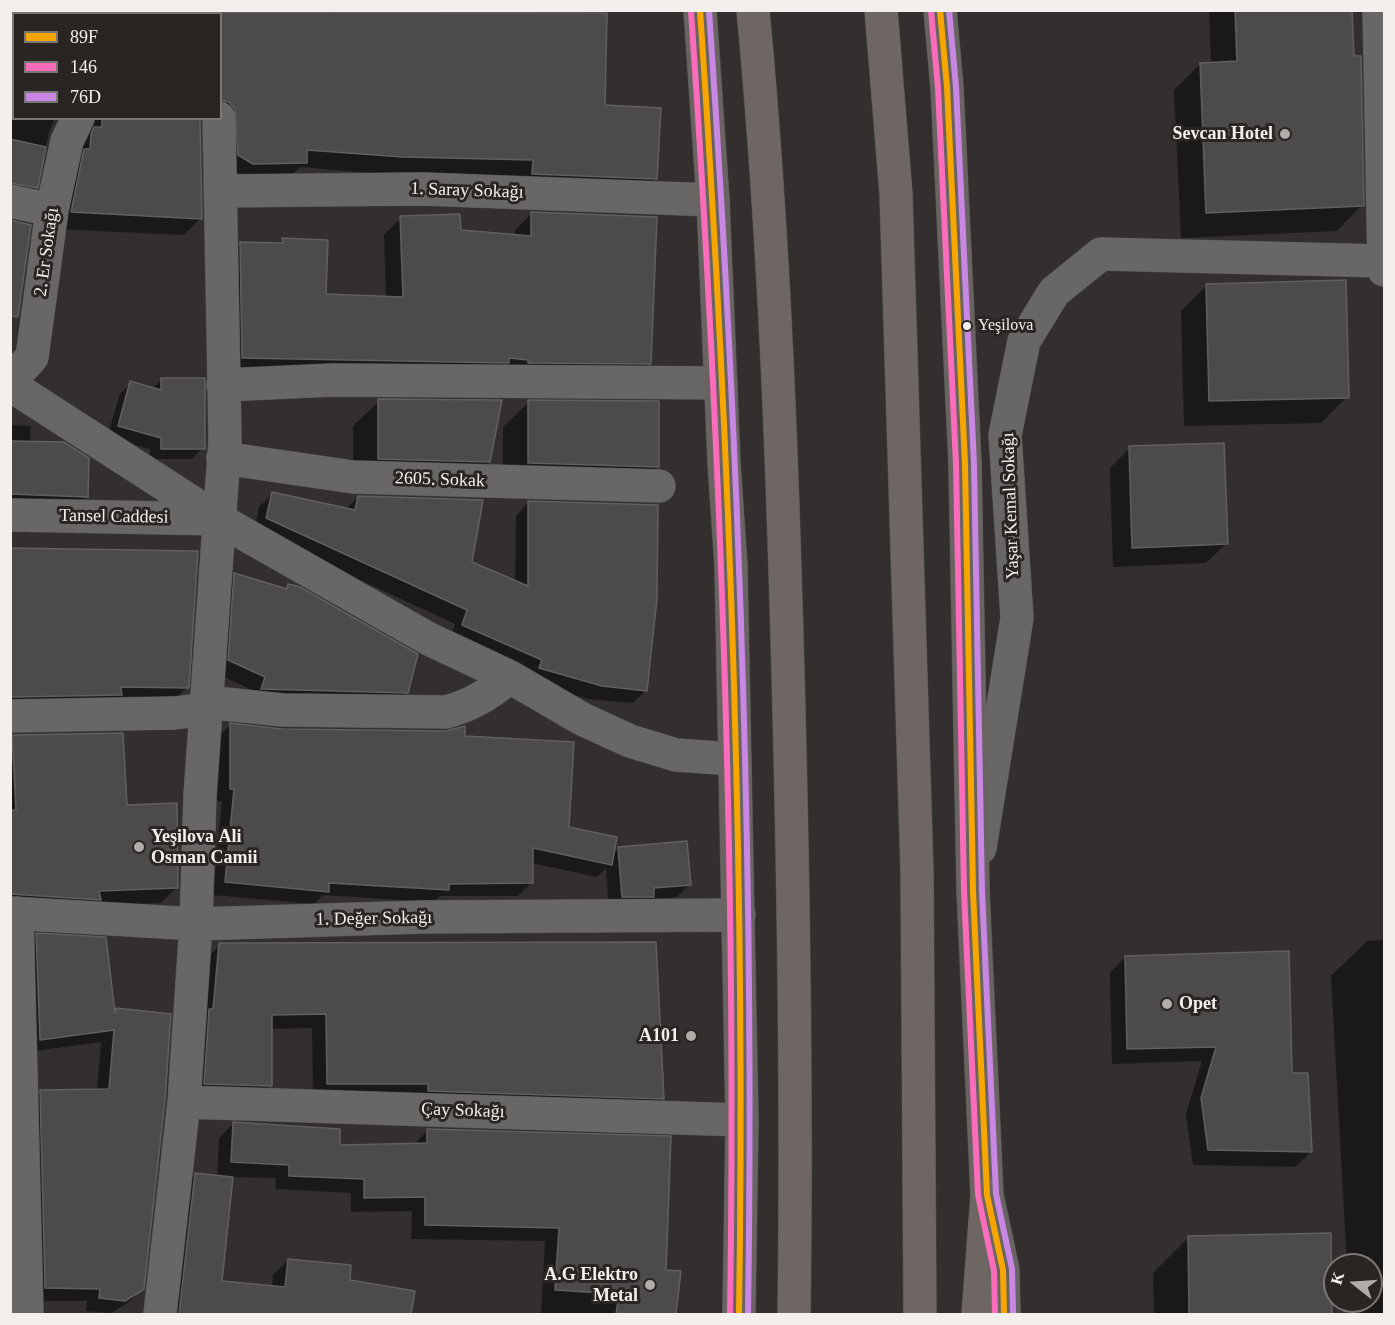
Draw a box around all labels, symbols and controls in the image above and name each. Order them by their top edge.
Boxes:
legend [12,12,222,120]
text: 89F [70,27,98,47]
text: 146 [70,57,97,77]
text: 76D [70,87,101,107]
place label: Sevcan Hotel [1173,123,1273,145]
marker: Sevcan Hotel [1278,127,1292,141]
street label: 1. Saray Sokağı [410,178,524,204]
street label: 2. Er Sokağı [30,206,64,298]
place label: Yeşilova [978,316,1033,336]
marker: Yeşilova [961,320,973,332]
street label: Yaşar Kemal Sokağı [998,432,1024,580]
street label: 2605. Sokak [395,468,485,492]
street label: Tansel Caddesi [59,505,169,529]
place label: Yeşilova Ali Osman Camii [151,826,258,868]
marker: Yeşilova Ali Osman Camii [132,840,146,854]
street label: 1. Değer Sokağı [316,907,432,931]
place label: Opet [1179,993,1217,1015]
marker: Opet [1160,997,1174,1011]
place label: A101 [639,1025,679,1047]
marker: A101 [684,1029,698,1043]
street label: Çay Sokağı [421,1099,505,1123]
north arrow [1323,1253,1383,1313]
place label: A.G Elektro Metal [544,1264,638,1306]
text: K [1327,1270,1347,1287]
marker: A.G Elektro Metal [643,1278,657,1292]

